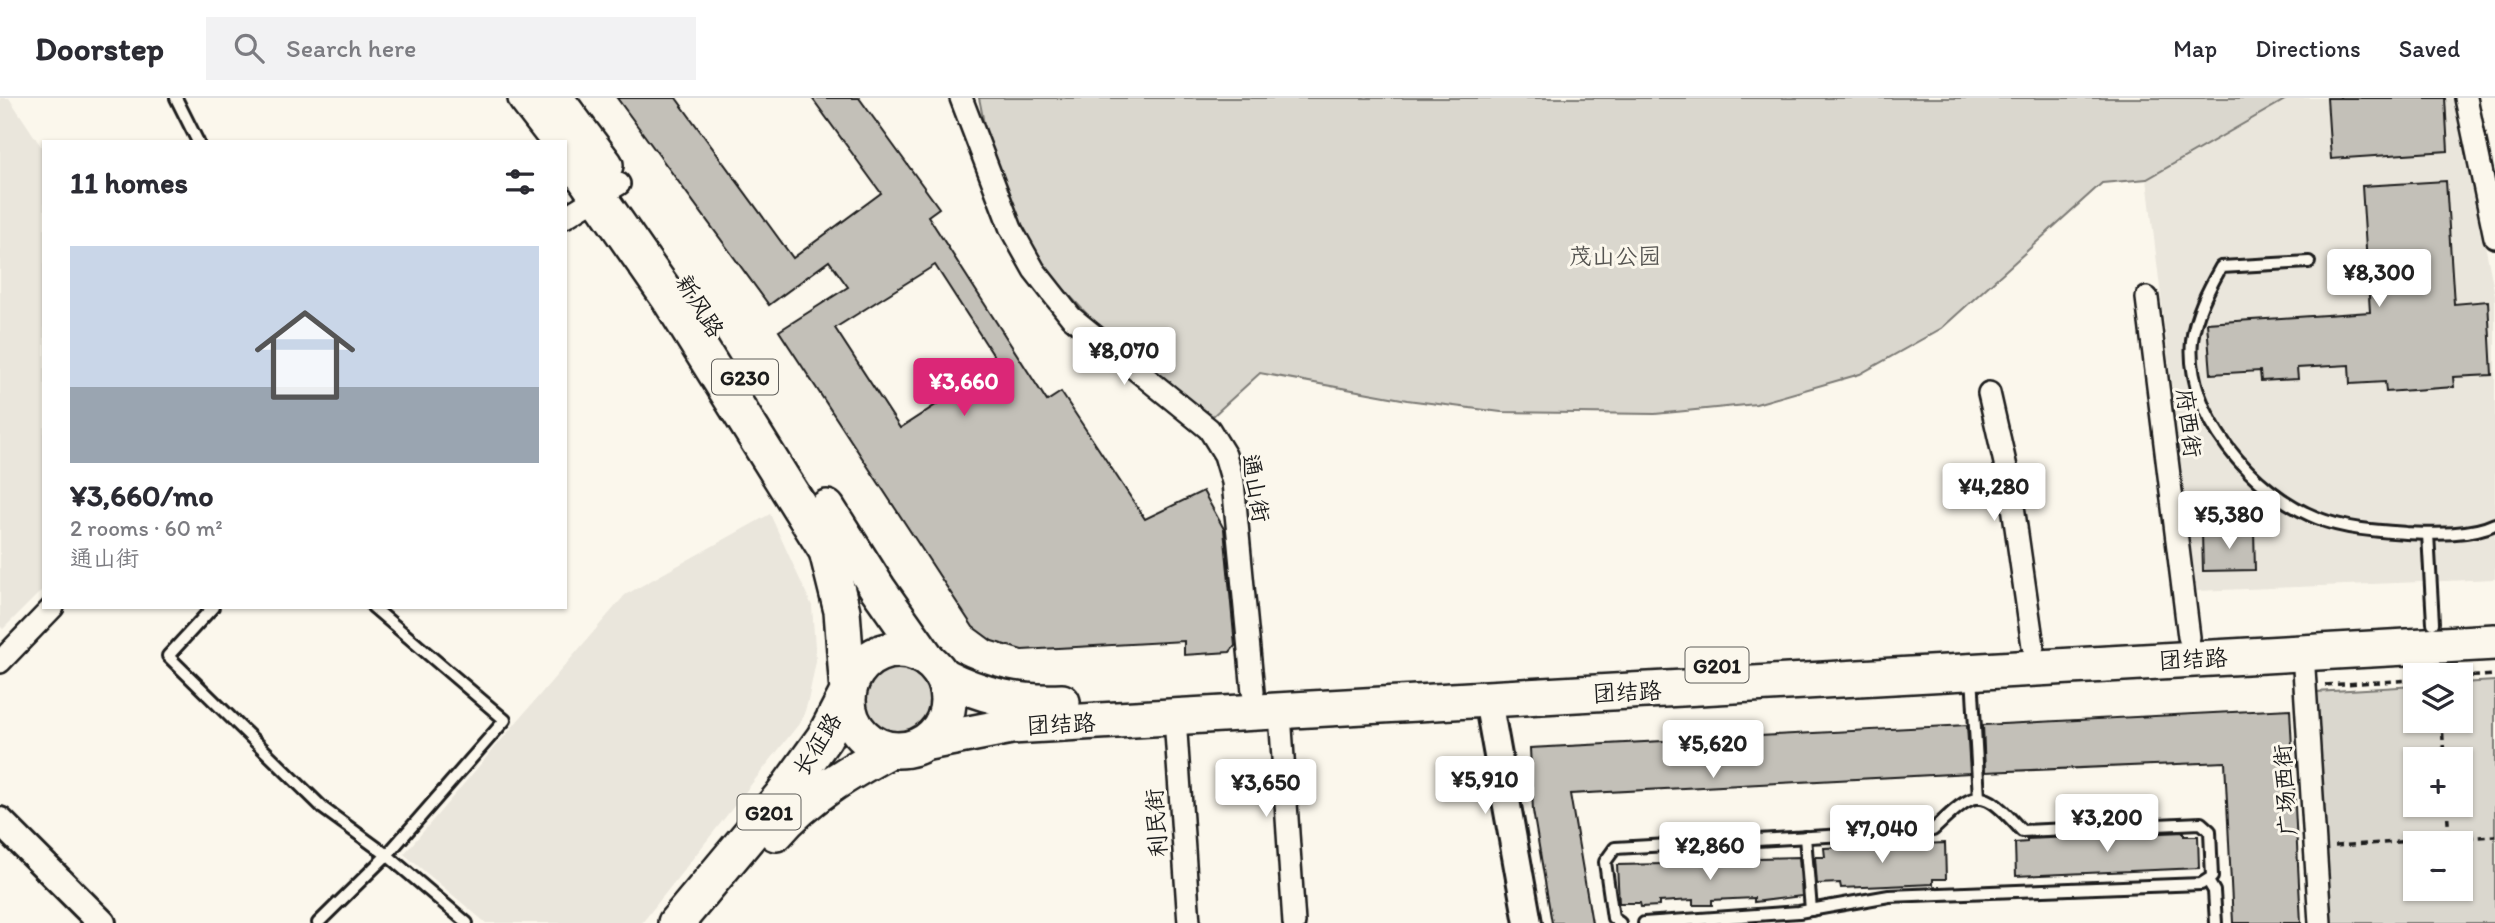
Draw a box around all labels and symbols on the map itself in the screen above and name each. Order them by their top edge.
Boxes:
park label: 茂山公园 [1569,242,1661,270]
pin: ¥8,300 [2322,250,2436,309]
street label: 新风路 [670,269,730,343]
pin: ¥8,070 [1067,328,1181,387]
pin: ¥3,660 [907,358,1021,418]
road number: G230 [712,360,778,394]
street label: 府西街 [2171,387,2207,459]
street label: 通山街 [1236,452,1276,524]
pin: ¥4,280 [1937,464,2051,523]
pin: ¥5,380 [2172,491,2286,551]
street label: 团结路 [2158,643,2228,675]
road number: G201 [1686,648,1748,682]
street label: 团结路 [1592,676,1662,708]
street label: 长征路 [787,707,847,781]
street label: 团结路 [1026,708,1096,740]
pin: ¥5,620 [1656,720,1770,780]
street label: 广场西街 [2268,743,2302,837]
pin: ¥5,910 [1428,756,1542,816]
pin: ¥3,650 [1209,760,1323,819]
street label: 利民街 [1140,788,1172,858]
road number: G201 [738,794,800,830]
pin: ¥3,200 [2050,794,2164,854]
pin: ¥7,040 [1825,806,1939,865]
pin: ¥2,860 [1653,822,1767,882]

